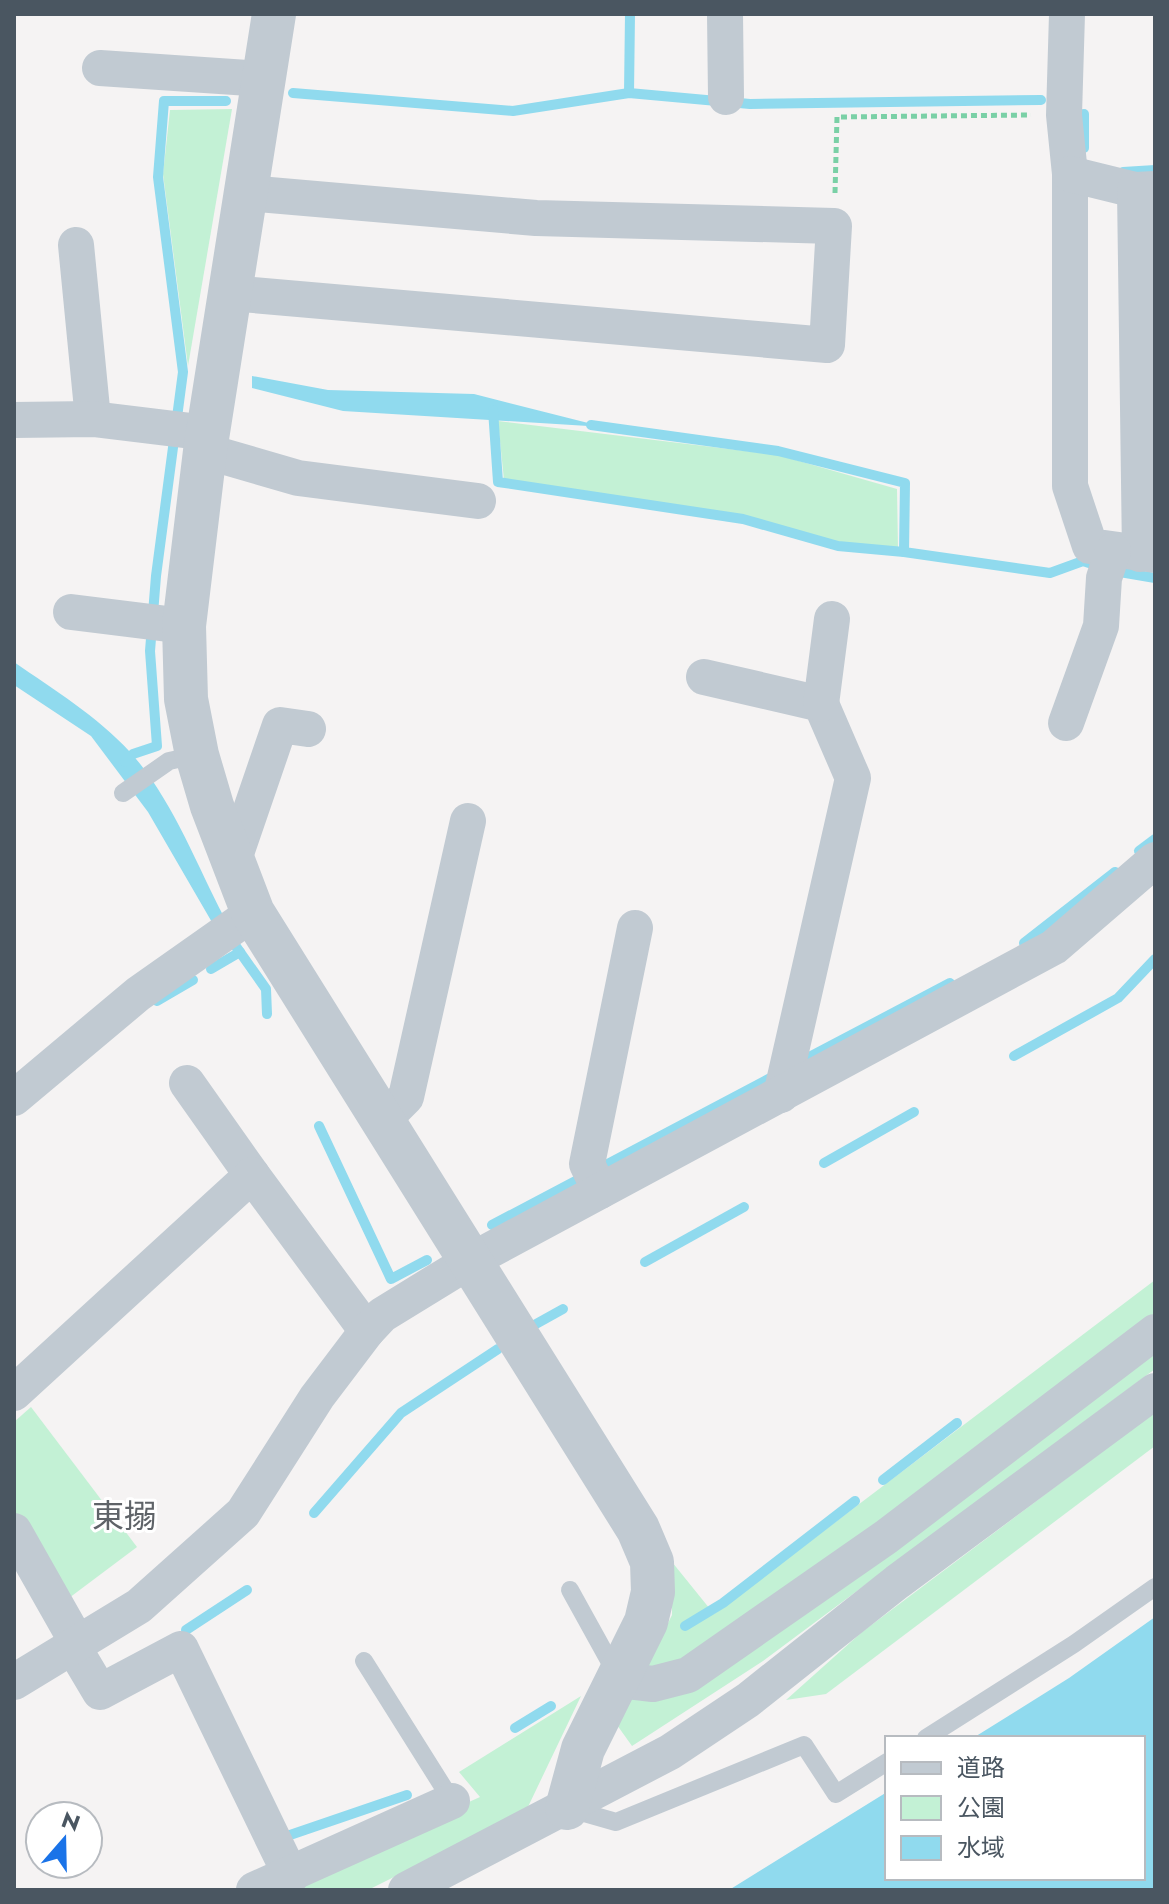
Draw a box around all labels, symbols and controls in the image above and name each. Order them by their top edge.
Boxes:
district label: 東搦 [92,1493,156,1539]
legend [885,1736,1145,1880]
text: 道路 [957,1750,1005,1785]
text: 公園 [957,1790,1005,1825]
north arrow [24,1800,104,1880]
text: N [57,1803,85,1839]
text: 水域 [957,1830,1005,1865]

